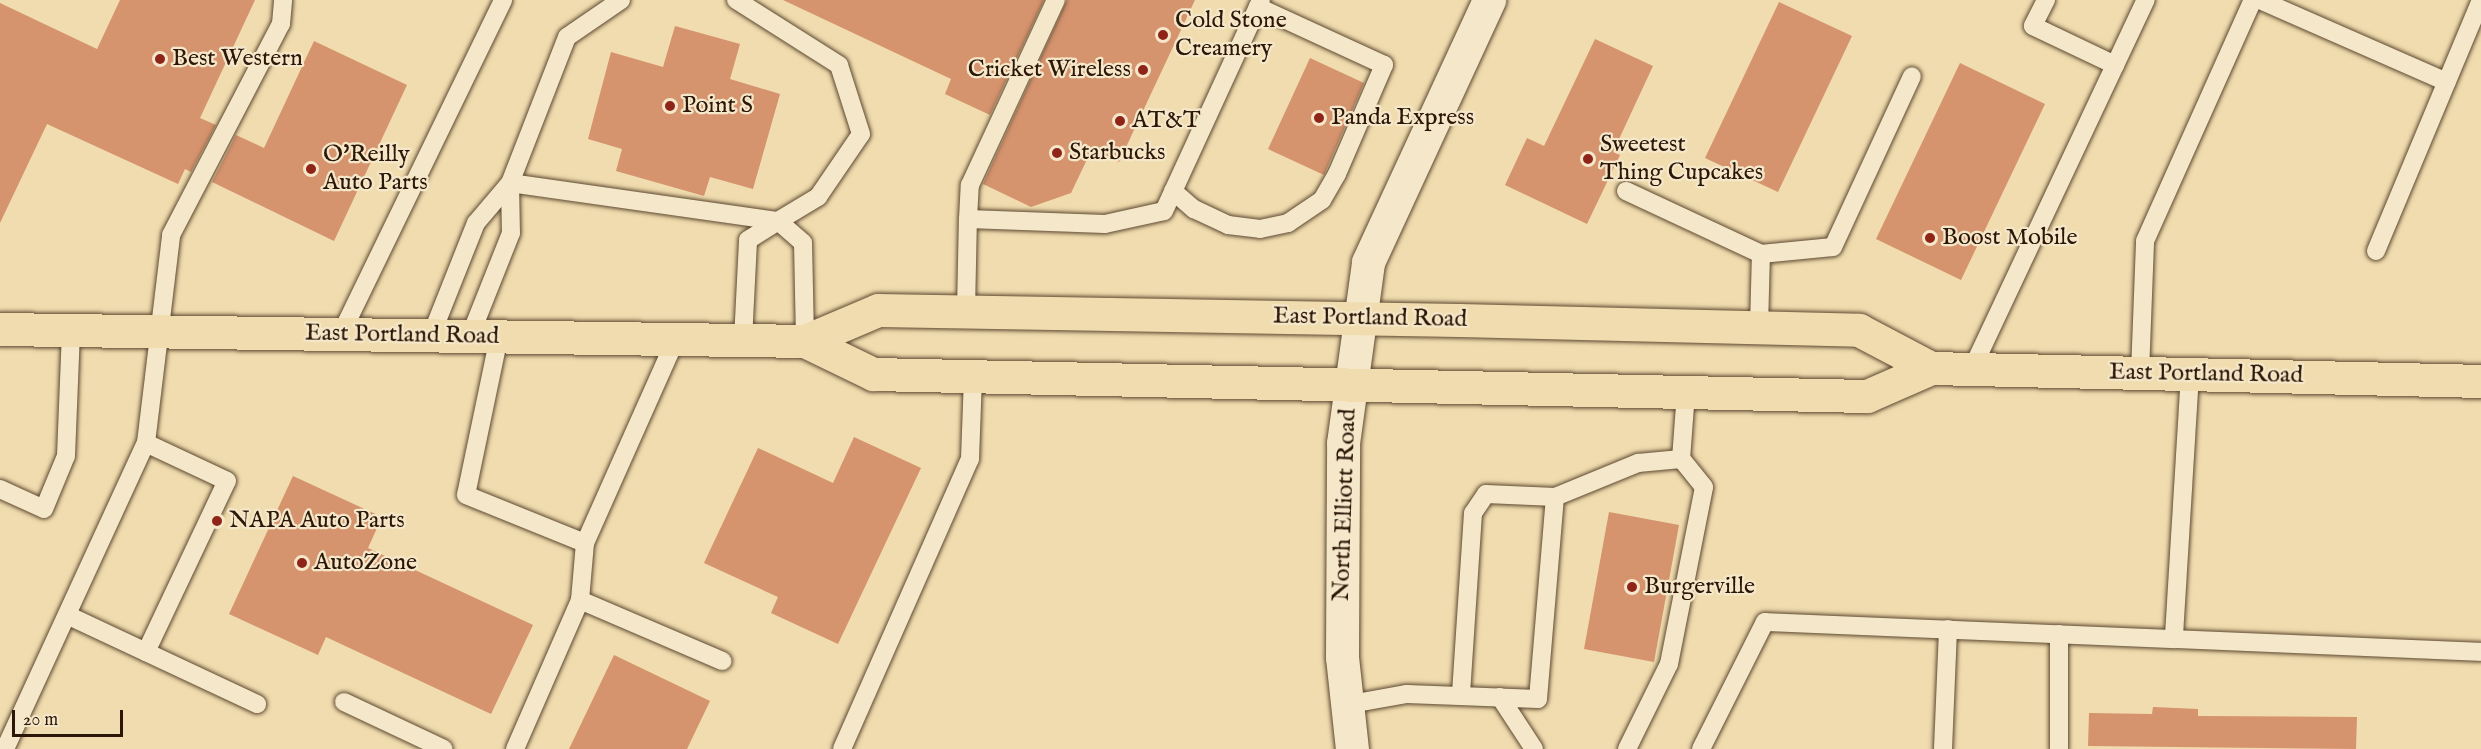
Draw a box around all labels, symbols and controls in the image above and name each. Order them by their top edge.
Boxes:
place label: Cold Stone Creamery [1175,7,1287,63]
marker: Cold Stone Creamery [1156,28,1170,42]
place label: Best Western [172,45,303,73]
marker: Best Western [153,52,167,66]
place label: Cricket Wireless [968,56,1131,84]
marker: Cricket Wireless [1136,63,1150,77]
place label: Point S [682,92,753,120]
marker: Point S [663,99,677,113]
place label: Panda Express [1331,104,1474,132]
place label: AT&T [1132,107,1201,135]
marker: Panda Express [1312,111,1326,125]
marker: AT&T [1113,114,1127,128]
place label: Sweetest Thing Cupcakes [1600,131,1763,187]
place label: Starbucks [1069,139,1165,167]
place label: O'Reilly Auto Parts [323,141,428,197]
marker: Starbucks [1050,146,1064,160]
marker: Sweetest Thing Cupcakes [1581,152,1595,166]
marker: O'Reilly Auto Parts [304,162,318,176]
place label: Boost Mobile [1942,224,2078,252]
marker: Boost Mobile [1923,231,1937,245]
street label: East Portland Road [1273,302,1467,334]
street label: East Portland Road [305,319,499,351]
street label: East Portland Road [2109,358,2303,390]
street label: North Elliott Road [1327,408,1363,602]
place label: NAPA Auto Parts [229,507,405,535]
marker: NAPA Auto Parts [210,514,224,528]
place label: AutoZone [314,549,417,577]
marker: AutoZone [295,556,309,570]
place label: Burgerville [1644,573,1755,601]
marker: Burgerville [1625,580,1639,594]
scale bar [15,698,126,736]
text: 20 m [23,709,58,732]

